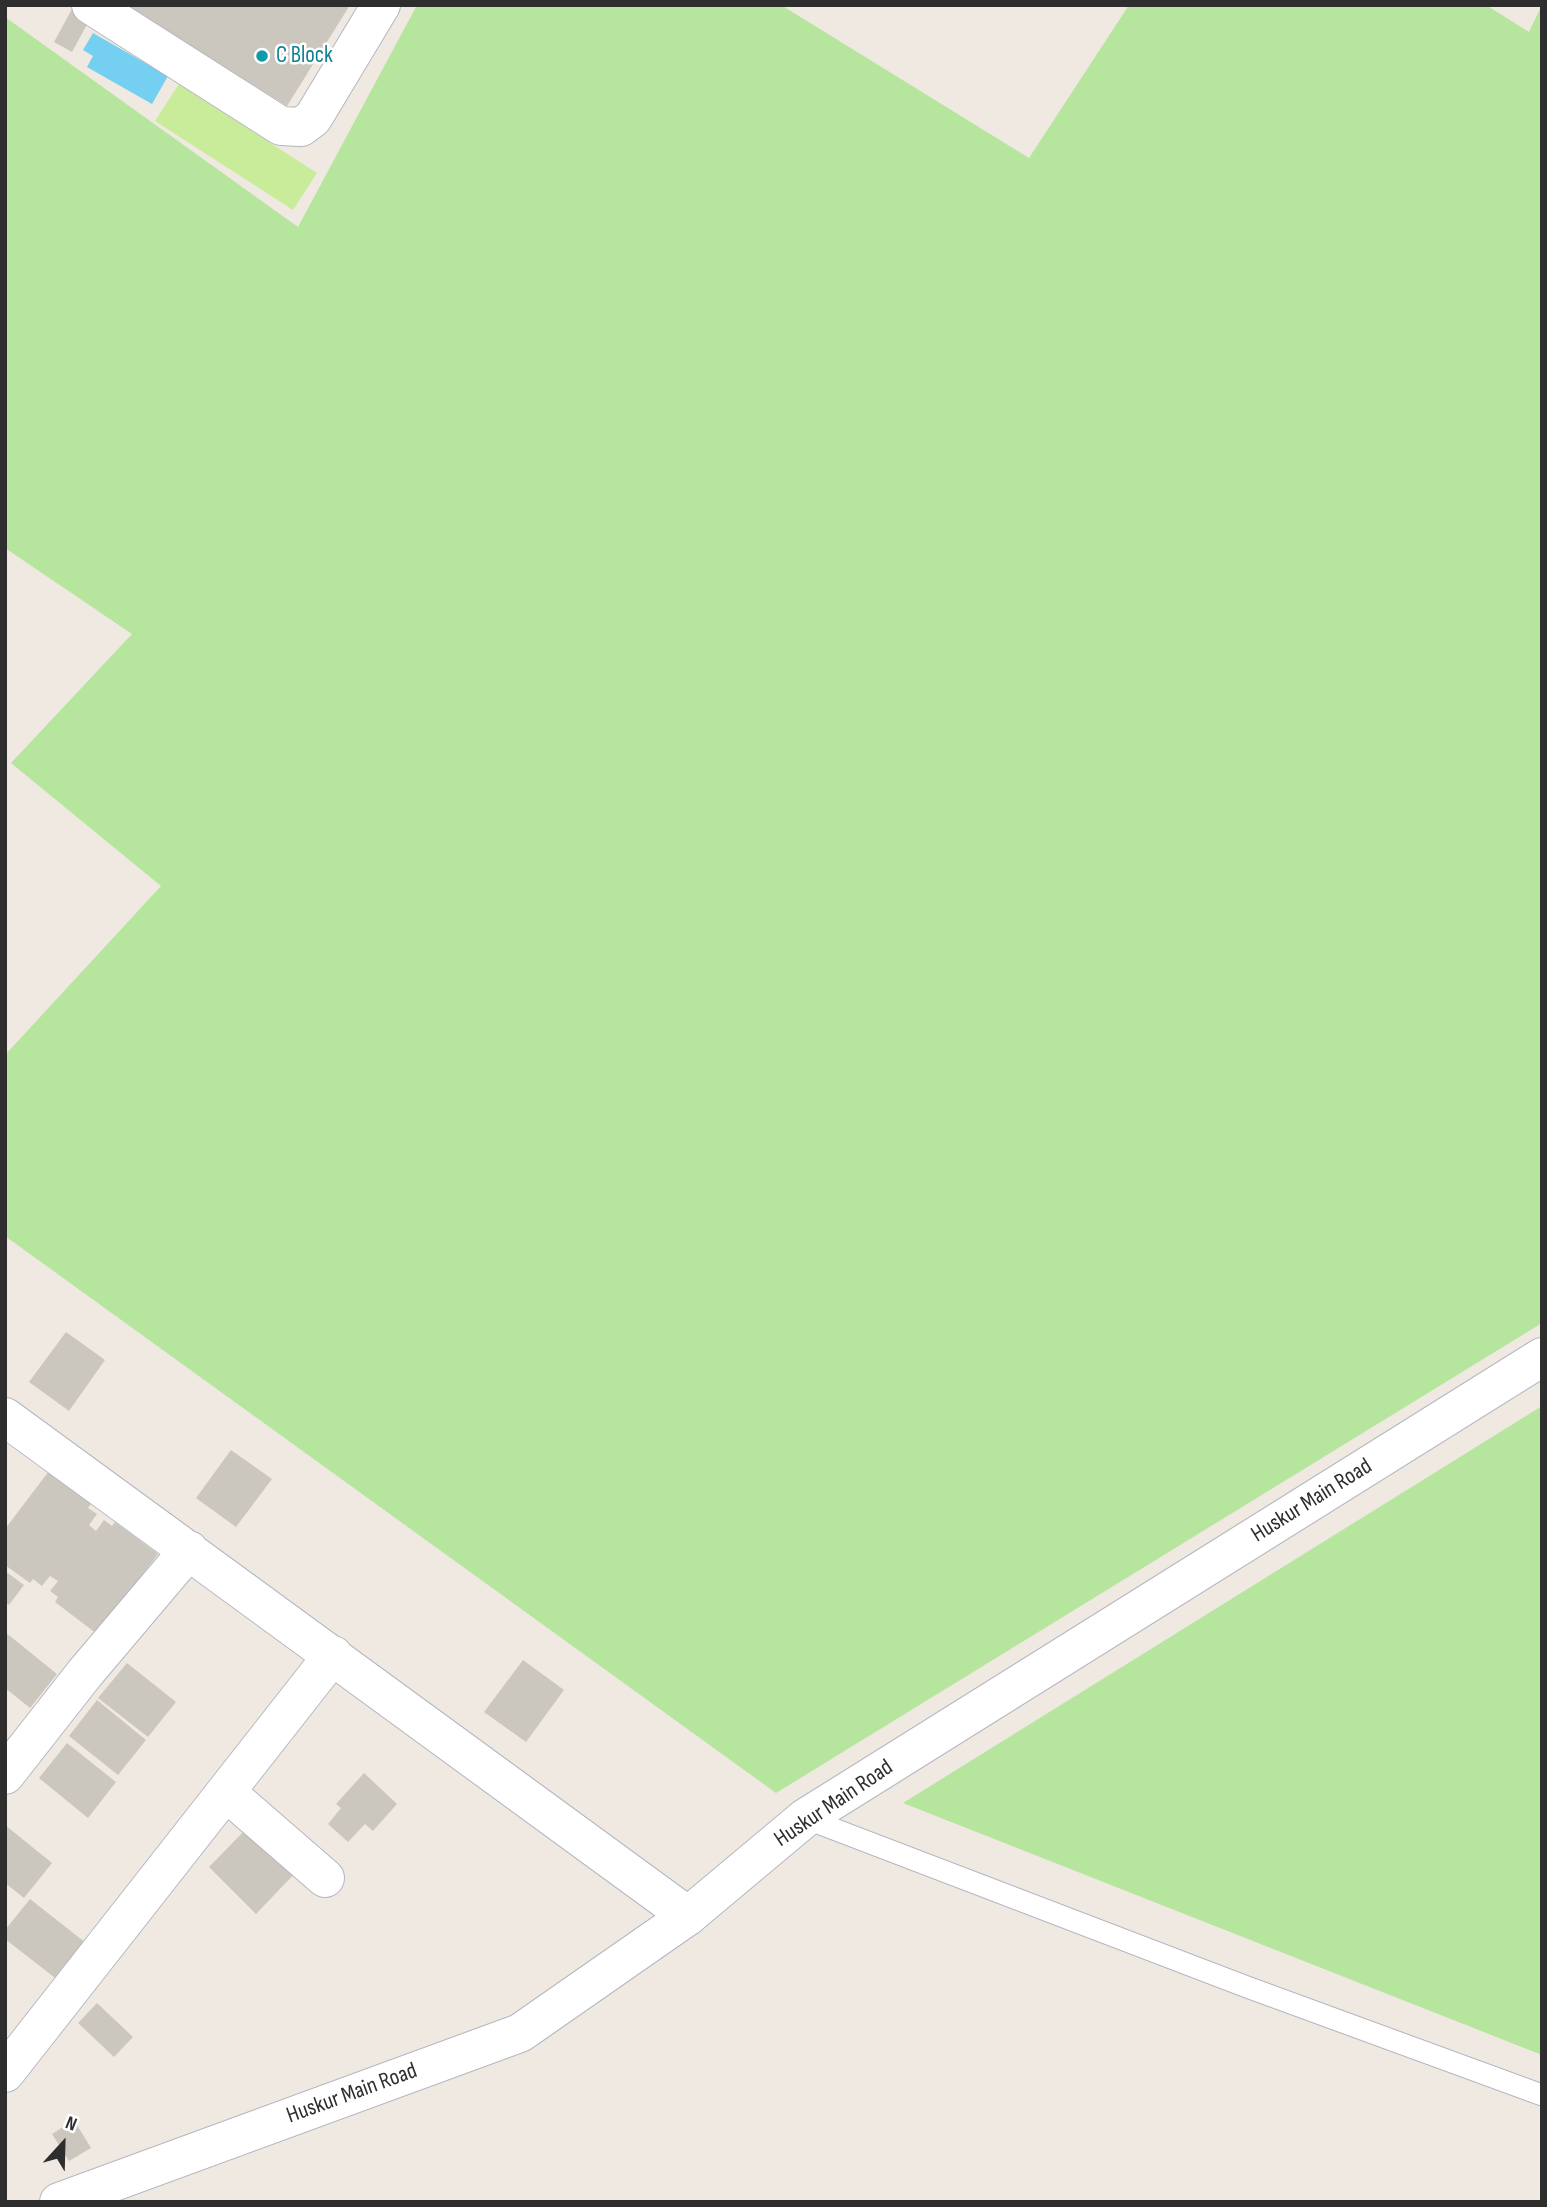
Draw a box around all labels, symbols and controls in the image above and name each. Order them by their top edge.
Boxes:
place label: C Block [276,42,333,70]
marker: C Block [254,48,270,64]
street label: Huskur Main Road [1247,1453,1377,1549]
street label: Huskur Main Road [770,1754,898,1854]
street label: Huskur Main Road [283,2058,421,2130]
north arrow [28,2109,98,2179]
text: N [62,2112,80,2137]

